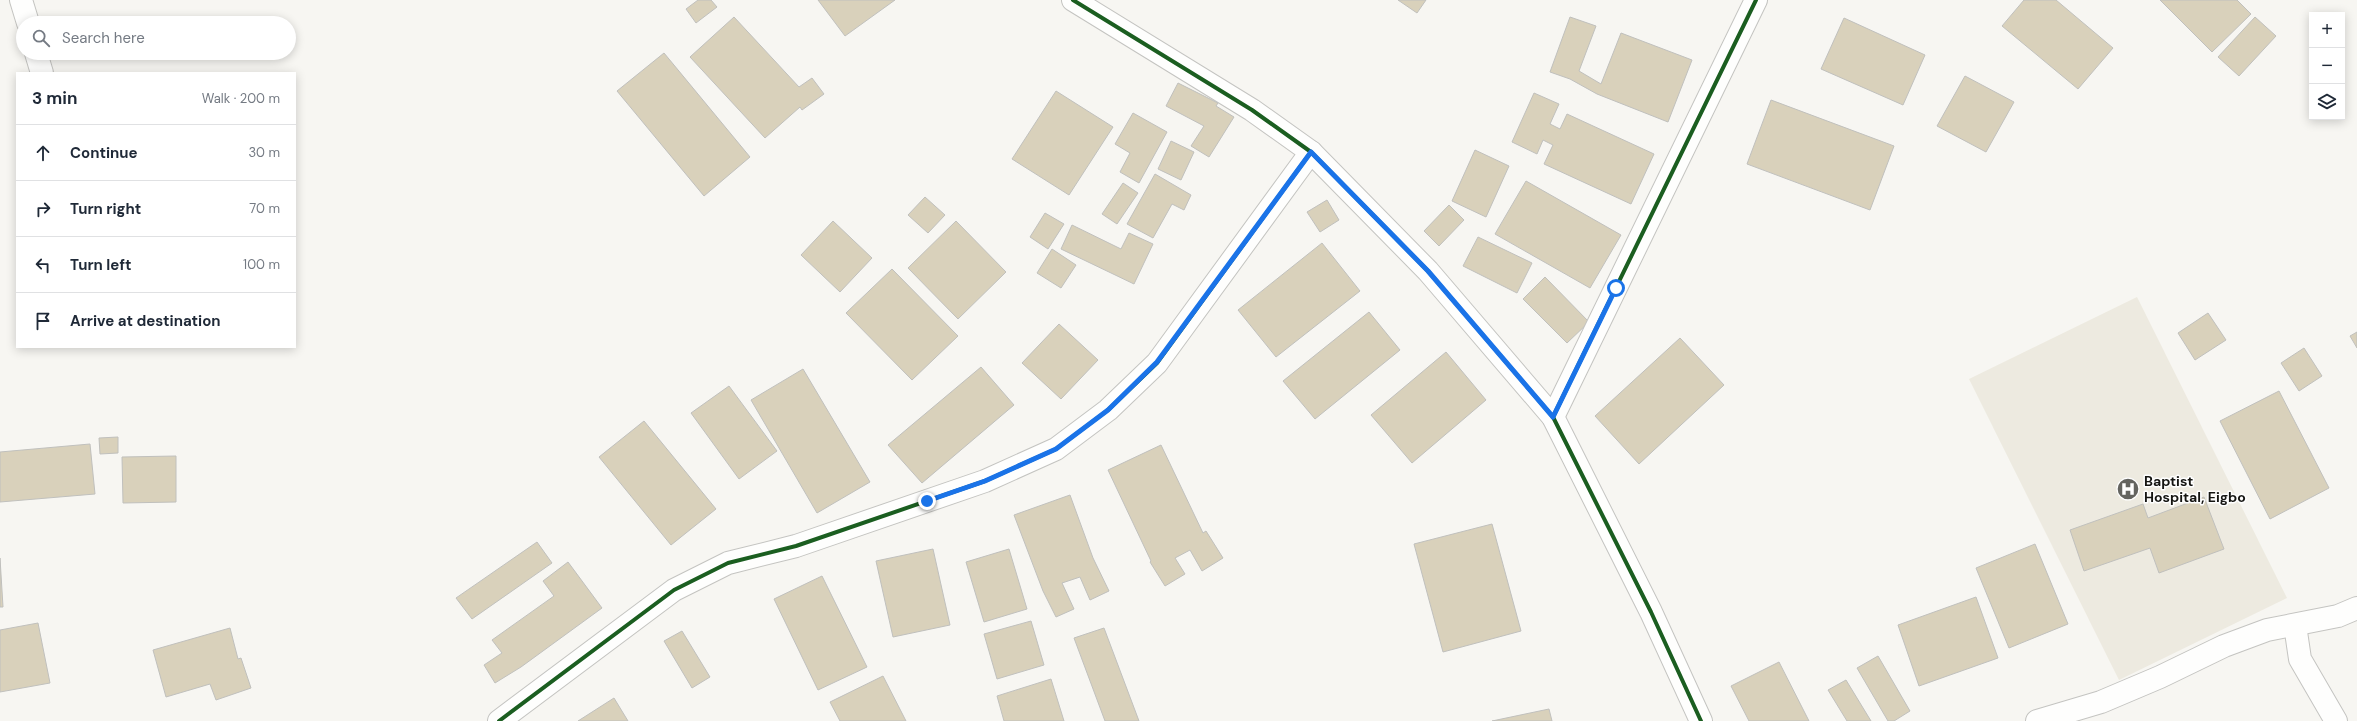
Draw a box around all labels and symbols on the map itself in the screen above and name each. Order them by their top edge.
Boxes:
route start [1607,279,1625,297]
place label: Baptist Hospital, Eigbo [2144,472,2246,506]
hospital icon: Baptist Hospital, Eigbo [2115,476,2141,502]
route end [918,492,936,510]

